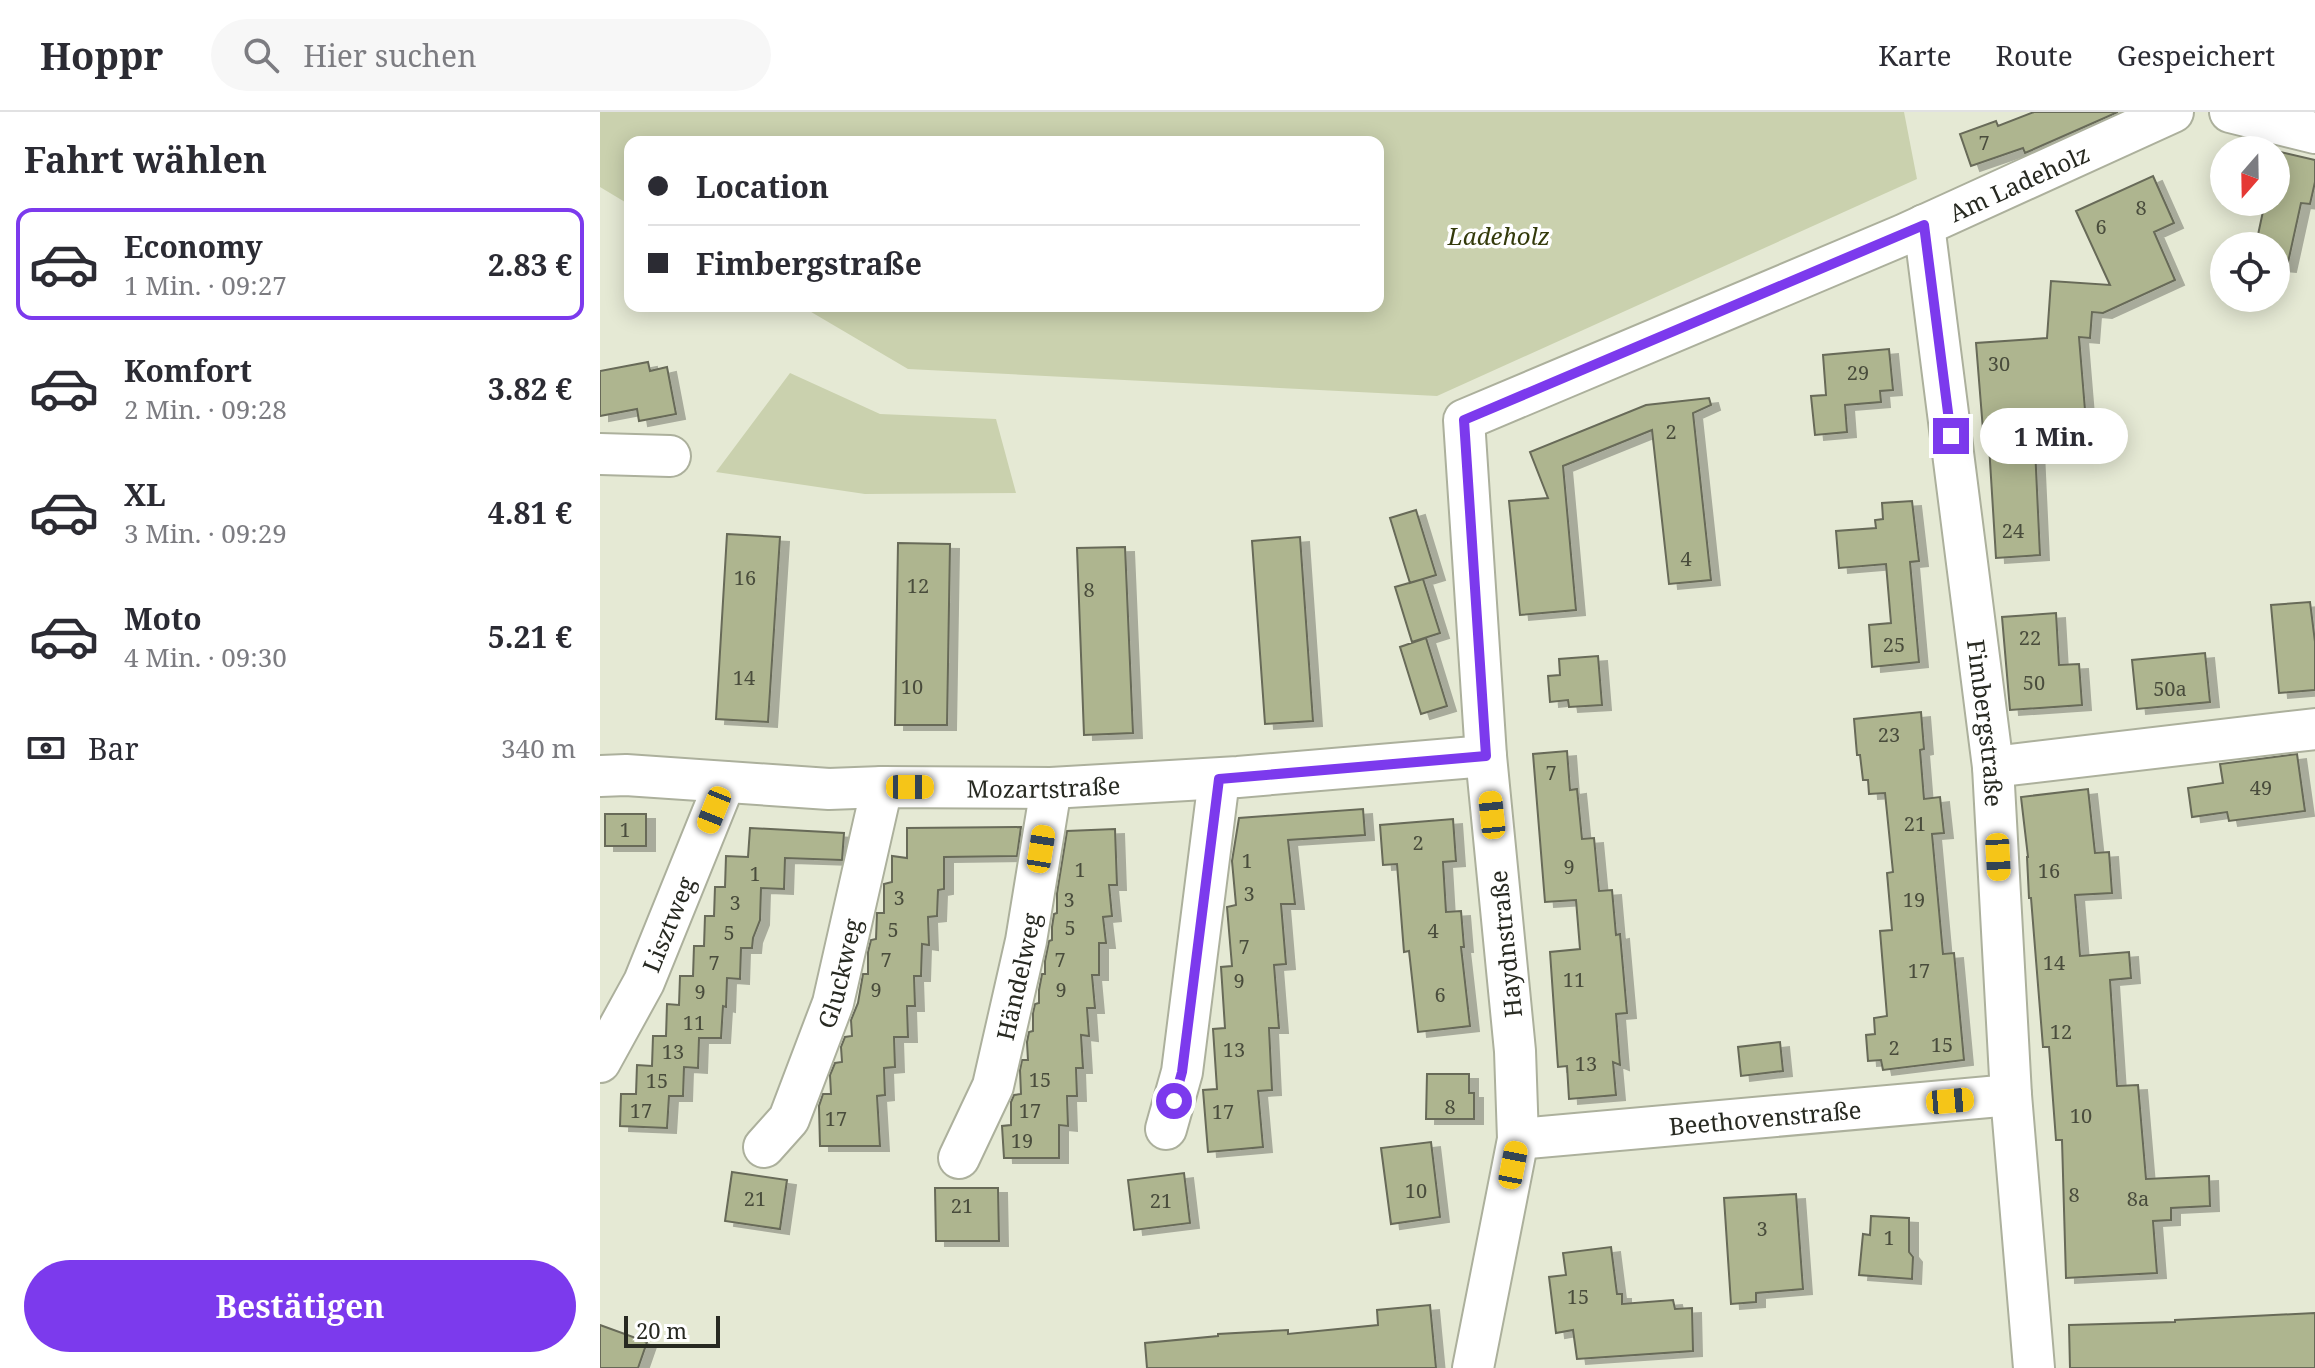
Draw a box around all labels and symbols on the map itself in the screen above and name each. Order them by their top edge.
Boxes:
house number: 7 [1978,129,1990,156]
street label: Am Ladeholz [1943,136,2094,229]
north arrow [2210,136,2290,216]
house number: 8 [2135,194,2147,221]
house number: 6 [2095,213,2107,240]
park label: Ladeholz [1447,219,1550,252]
house number: 30 [1988,350,2010,377]
house number: 29 [1847,359,1869,386]
callout: 1 Min. [1979,408,2127,464]
house number: 2 [1665,418,1677,445]
route end [1933,418,1969,454]
house number: 24 [2002,517,2024,544]
house number: 4 [1680,545,1692,572]
house number: 16 [734,564,756,591]
house number: 12 [907,572,929,599]
house number: 8 [1083,576,1095,603]
house number: 22 [2019,624,2041,651]
house number: 25 [1883,631,1905,658]
street label: Fimbergstraße [1960,637,2012,808]
house number: 14 [733,664,755,691]
house number: 50 [2023,669,2045,696]
house number: 10 [901,673,923,700]
house number: 50a [2153,675,2187,702]
house number: 23 [1878,721,1900,748]
house number: 7 [1545,759,1557,786]
street label: Mozartstraße [966,767,1121,805]
house number: 49 [2250,774,2272,801]
car [886,775,934,799]
car [694,783,734,837]
car [1478,790,1506,840]
house number: 21 [1904,810,1926,837]
house number: 1 [619,816,631,843]
car [1025,823,1057,875]
house number: 2 [1412,829,1424,856]
car [1985,832,2011,882]
house number: 1 [1241,847,1253,874]
house number: 9 [1563,853,1575,880]
house number: 1 [1074,856,1086,883]
house number: 16 [2038,857,2060,884]
house number: 1 [749,860,761,887]
street label: Haydnstraße [1481,869,1529,1019]
street label: Lisztweg [633,871,702,977]
house number: 3 [1243,880,1255,907]
house number: 3 [893,884,905,911]
house number: 3 [1063,886,1075,913]
house number: 19 [1903,886,1925,913]
house number: 3 [729,889,741,916]
street label: Händelweg [987,910,1047,1043]
house number: 5 [1064,914,1076,941]
street label: Gluckweg [808,915,868,1033]
house number: 5 [887,916,899,943]
house number: 4 [1427,917,1439,944]
house number: 5 [723,919,735,946]
house number: 7 [1238,933,1250,960]
house number: 7 [880,946,892,973]
house number: 7 [1054,946,1066,973]
house number: 7 [708,949,720,976]
house number: 14 [2043,949,2065,976]
house number: 17 [1908,957,1930,984]
house number: 11 [1563,966,1585,993]
house number: 9 [1233,967,1245,994]
house number: 9 [870,976,882,1003]
house number: 9 [1055,976,1067,1003]
house number: 9 [694,978,706,1005]
house number: 6 [1434,981,1446,1008]
house number: 11 [683,1009,705,1036]
house number: 12 [2050,1018,2072,1045]
house number: 15 [1931,1031,1953,1058]
house number: 2 [1888,1034,1900,1061]
house number: 13 [1223,1036,1245,1063]
house number: 13 [662,1038,684,1065]
house number: 13 [1575,1050,1597,1077]
house number: 15 [1029,1066,1051,1093]
house number: 15 [646,1067,668,1094]
route start [1156,1083,1192,1119]
car [1925,1087,1975,1115]
street label: Beethovenstraße [1667,1092,1863,1142]
house number: 8 [1444,1093,1456,1120]
house number: 17 [630,1097,652,1124]
house number: 17 [1019,1097,1041,1124]
house number: 17 [1212,1098,1234,1125]
house number: 10 [2070,1102,2092,1129]
house number: 17 [825,1105,847,1132]
house number: 19 [1011,1127,1033,1154]
car [1497,1139,1529,1191]
house number: 10 [1405,1177,1427,1204]
house number: 8 [2068,1181,2080,1208]
house number: 21 [744,1185,766,1212]
house number: 8a [2127,1185,2149,1212]
house number: 21 [1150,1187,1172,1214]
house number: 21 [951,1192,973,1219]
house number: 3 [1756,1215,1768,1242]
house number: 1 [1883,1224,1895,1251]
house number: 15 [1567,1283,1589,1310]
scale bar [624,1312,720,1348]

